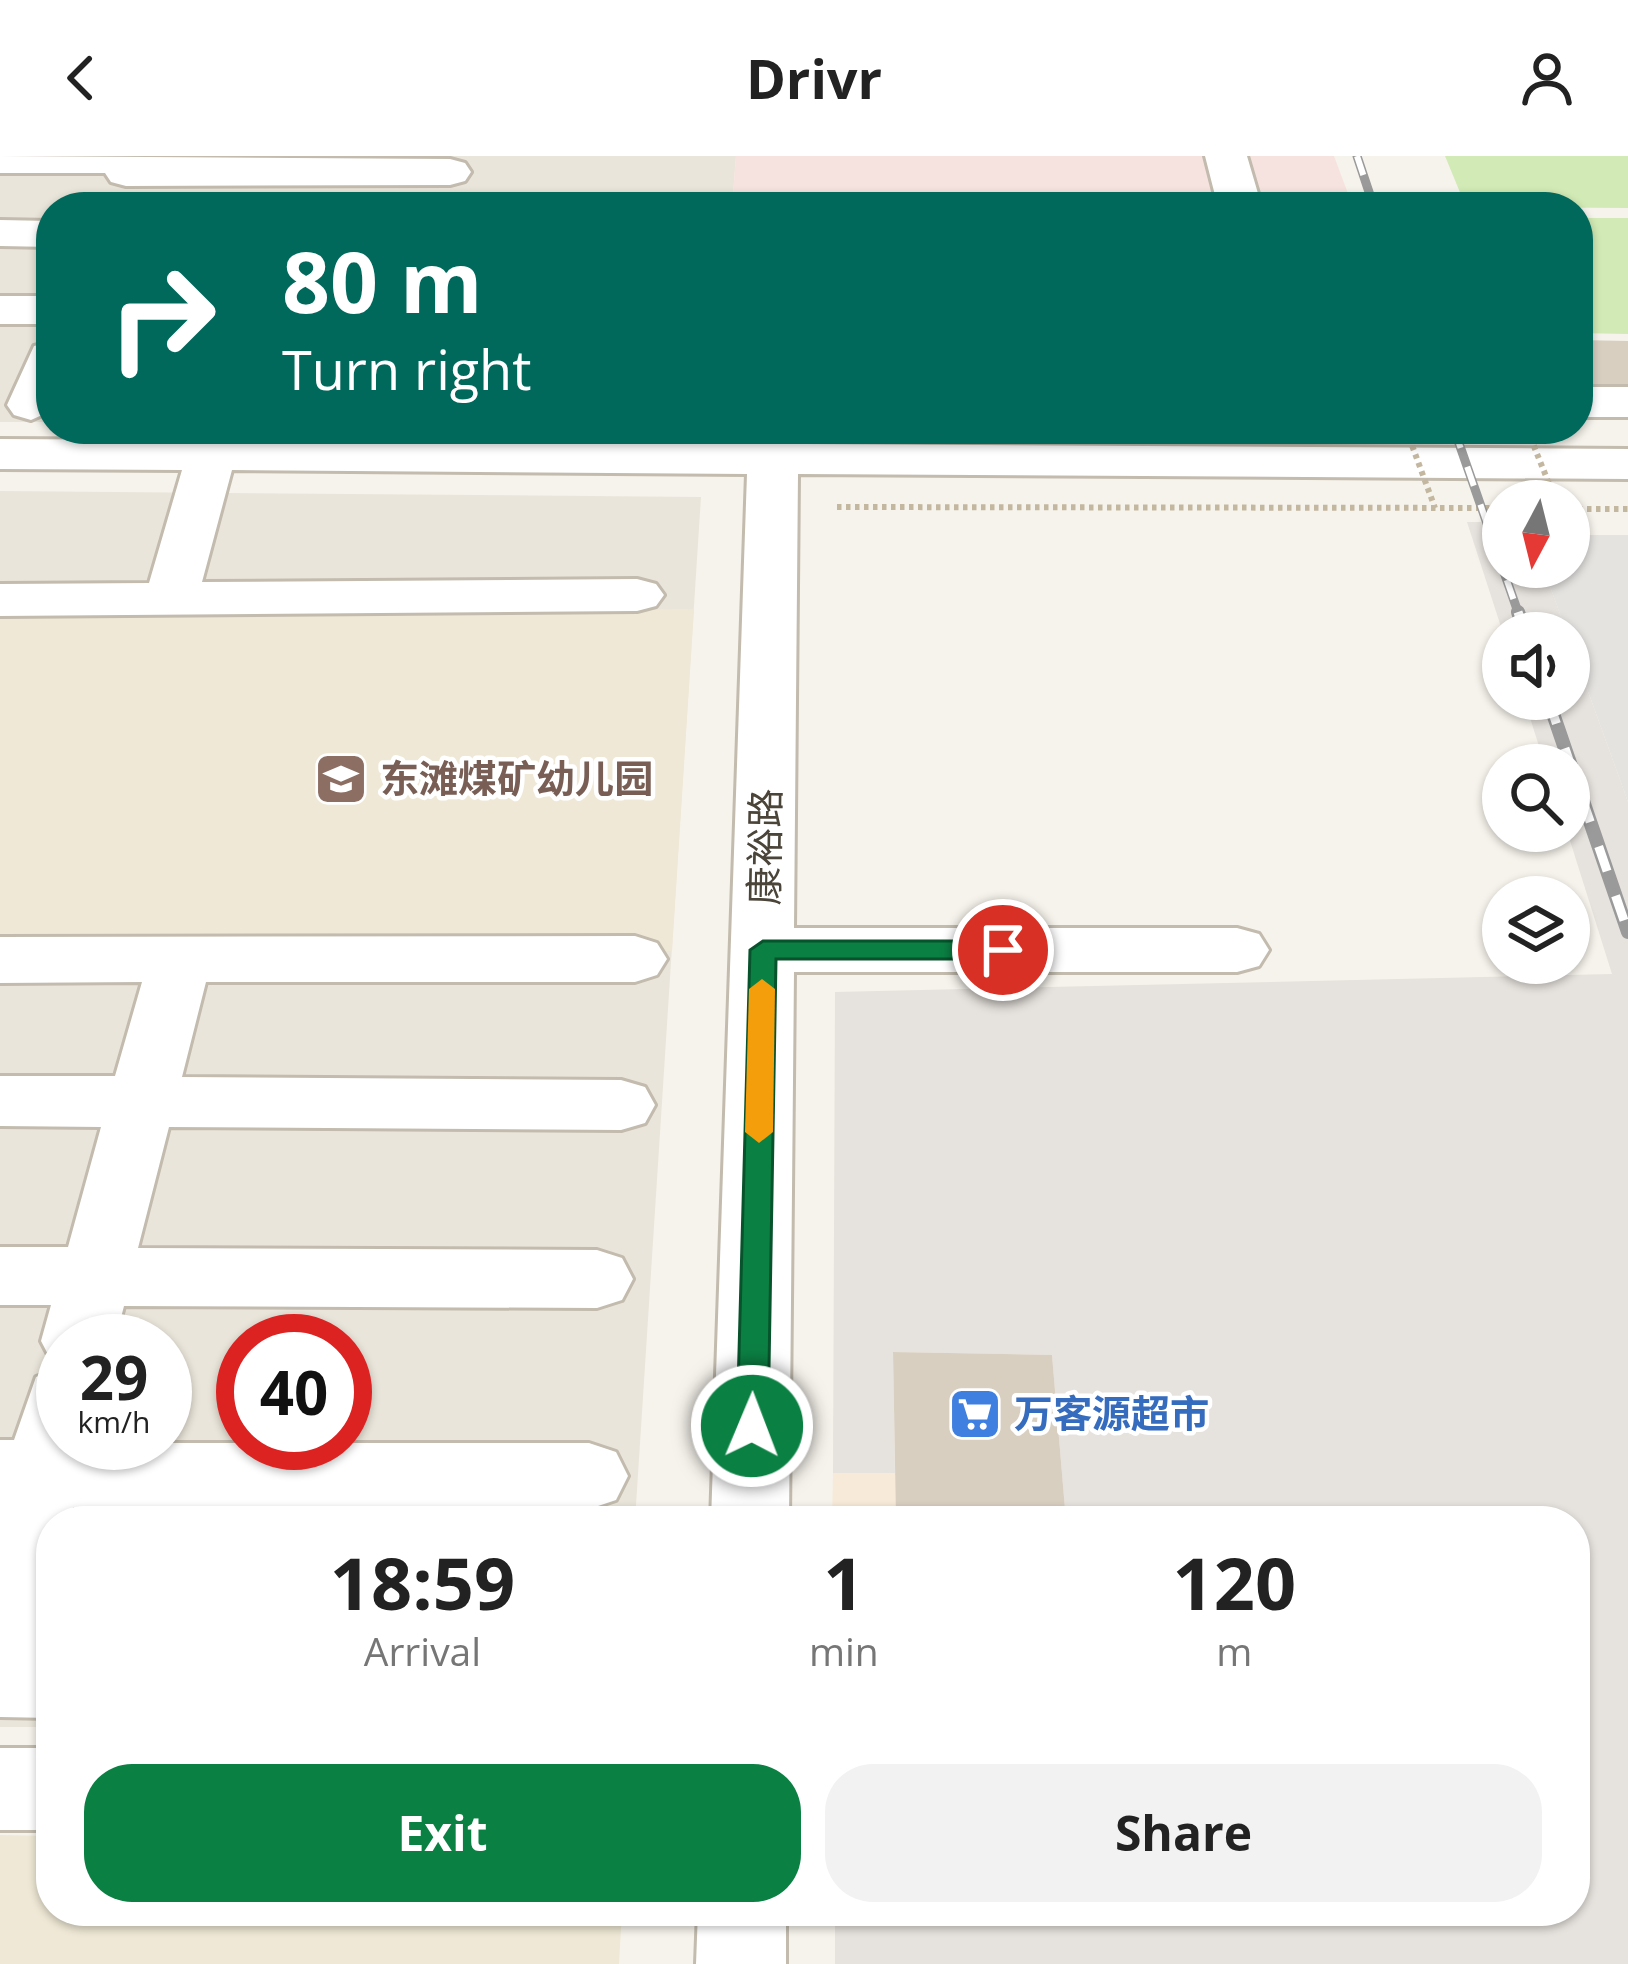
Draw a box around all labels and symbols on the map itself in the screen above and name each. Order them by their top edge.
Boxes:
north arrow [1482,480,1590,588]
school or university icon: 东滩煤矿幼儿园 [313,751,369,807]
place label: 东滩煤矿幼儿园 [380,751,653,804]
street label: 康裕路 [736,788,791,906]
pin [952,899,1054,1001]
speed limit sign: 40 [216,1314,372,1470]
position arrow [689,1363,815,1489]
supermarket icon: 万客源超市 [947,1386,1003,1442]
place label: 万客源超市 [1014,1386,1209,1439]

